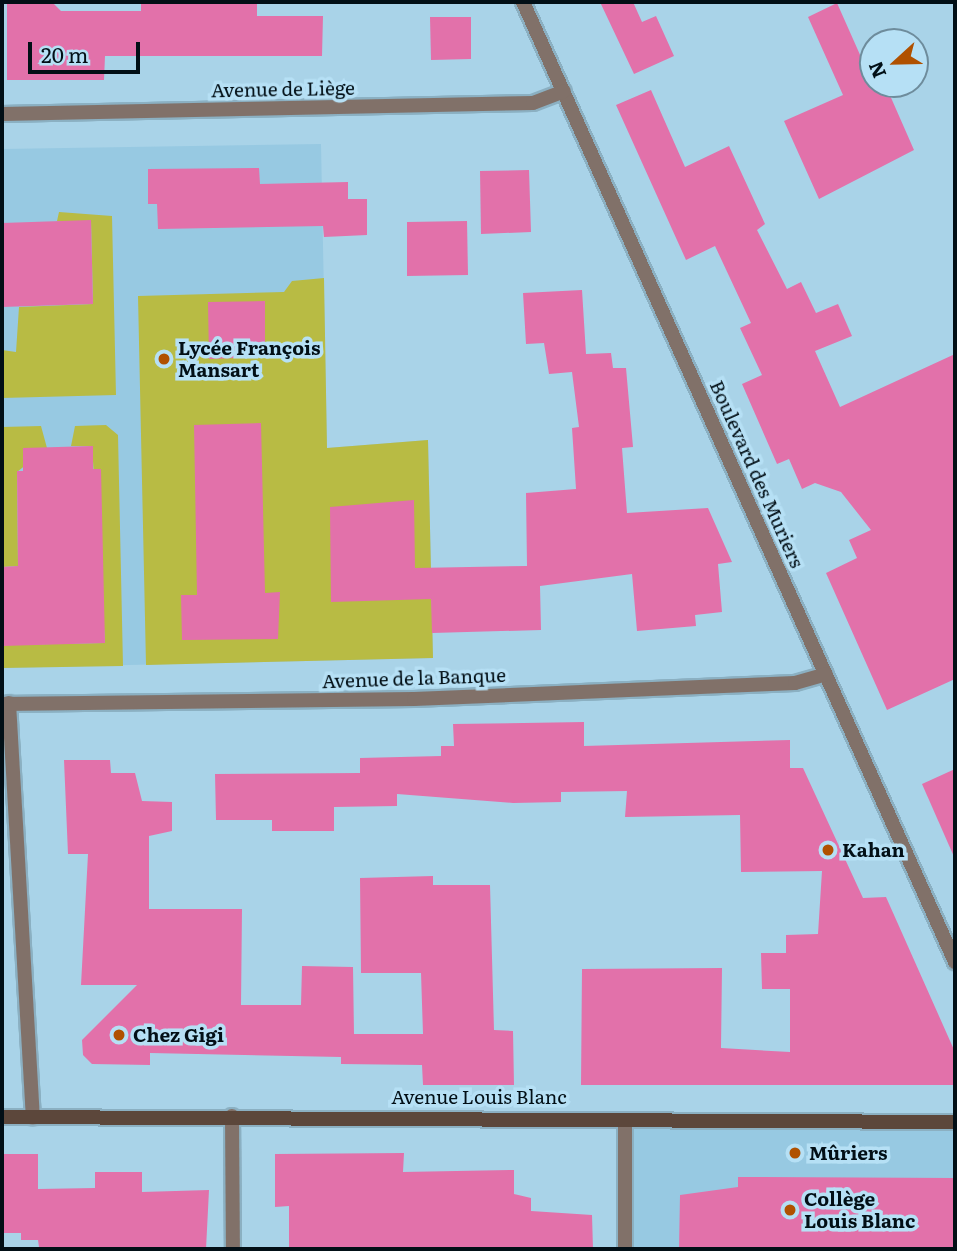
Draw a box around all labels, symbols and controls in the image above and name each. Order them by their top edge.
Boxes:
scale bar [32,28,144,72]
north arrow [859,28,929,98]
text: 20 m [41,38,88,69]
text: N [860,57,892,83]
street label: Avenue de Liège [211,76,355,102]
place label: Lycée François Mansart [178,337,320,381]
marker: Lycée François Mansart [156,351,172,367]
street label: Boulevard des Muriers [705,377,809,571]
street label: Avenue de la Banque [322,663,506,693]
place label: Kahan [842,839,905,861]
marker: Kahan [820,842,836,858]
place label: Chez Gigi [133,1024,224,1046]
marker: Chez Gigi [111,1027,127,1043]
street label: Avenue Louis Blanc [391,1086,567,1108]
place label: Mûriers [809,1142,888,1164]
marker: Mûriers [787,1145,803,1161]
place label: Collège Louis Blanc [804,1188,915,1232]
marker: Collège Louis Blanc [782,1202,798,1218]

